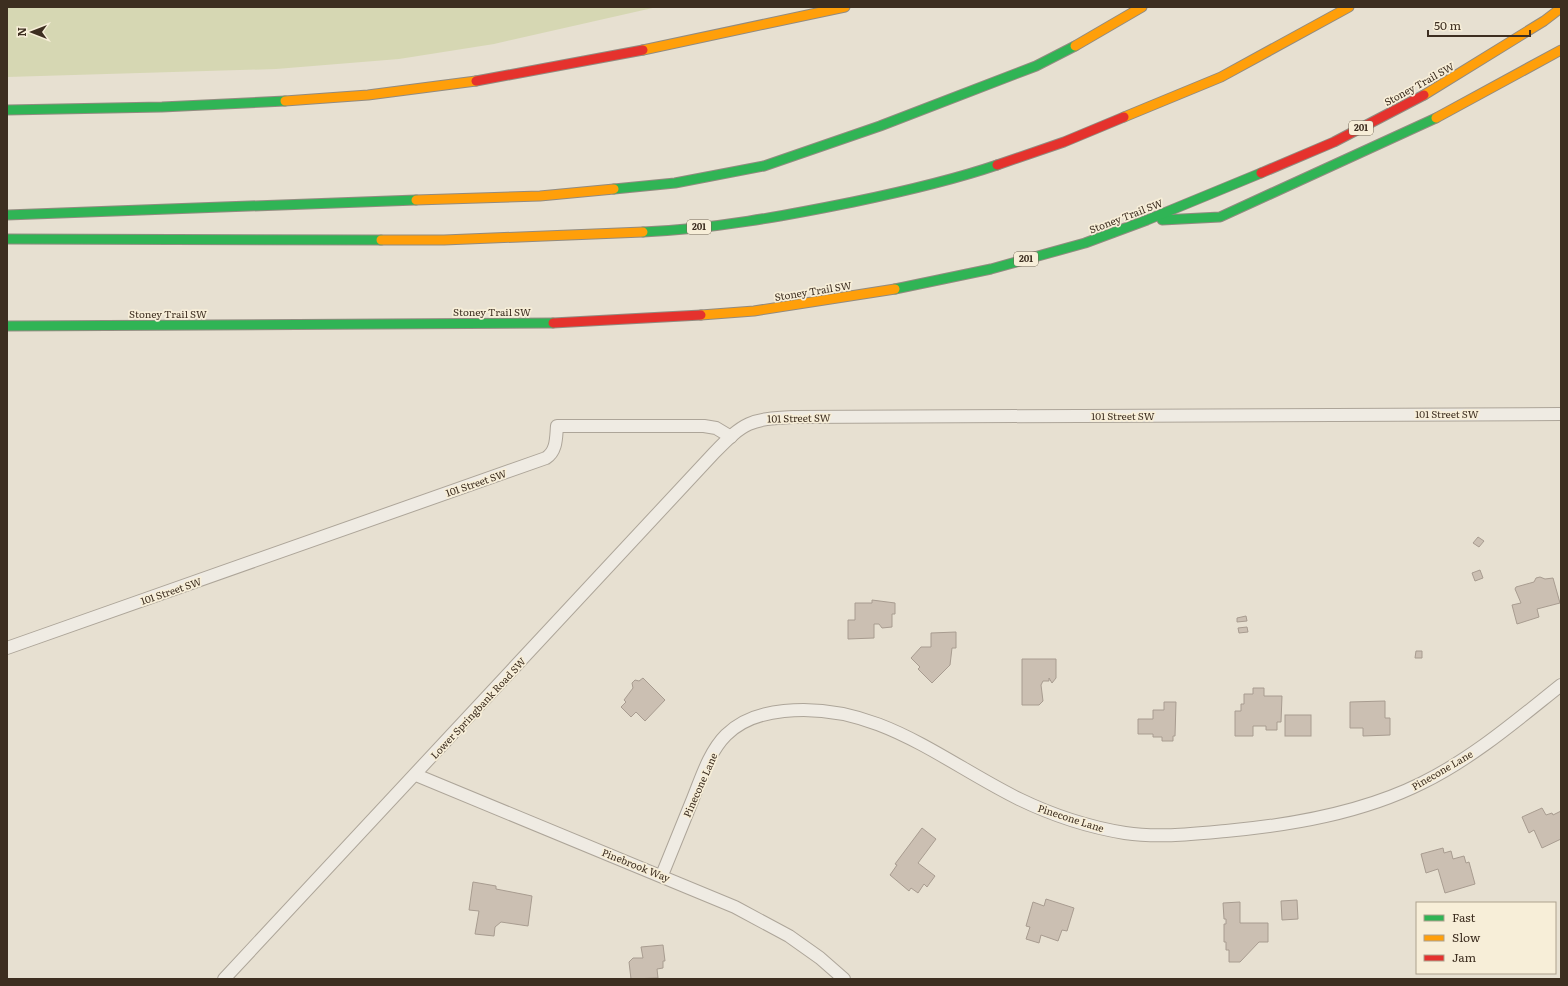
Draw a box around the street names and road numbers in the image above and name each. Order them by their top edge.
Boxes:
street label: Stoney Trail SW [1381,58,1456,109]
road number: 201 [1349,121,1373,135]
street label: Stoney Trail SW [1087,195,1165,236]
road number: 201 [687,220,711,234]
road number: 201 [1014,252,1038,266]
street label: Stoney Trail SW [773,277,853,304]
street label: Stoney Trail SW [453,304,531,319]
street label: Stoney Trail SW [129,306,207,321]
street label: 101 Street SW [1415,406,1479,421]
street label: 101 Street SW [1091,408,1155,423]
street label: 101 Street SW [767,409,831,426]
street label: 101 Street SW [443,465,508,500]
street label: 101 Street SW [138,573,203,608]
street label: Lower Springbank Road SW [427,654,529,762]
street label: Pinecone Lane [1408,746,1475,793]
street label: Pinecone Lane [679,750,720,819]
street label: Pinecone Lane [1036,800,1106,835]
street label: Pinebrook Way [600,844,673,885]

